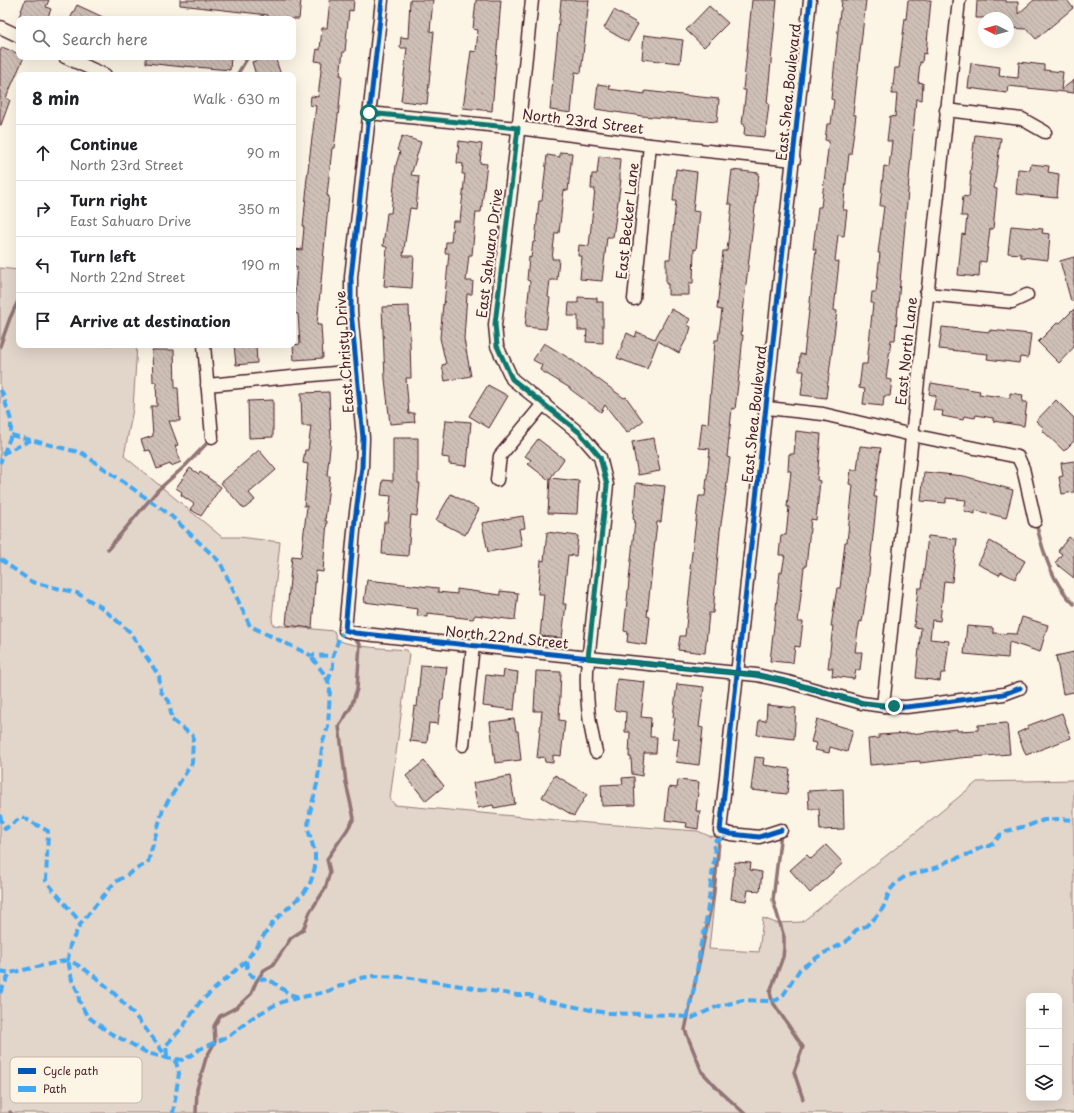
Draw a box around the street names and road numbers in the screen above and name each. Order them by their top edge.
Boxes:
street label: East Shea Boulevard [770,22,806,162]
street label: North 23rd Street [521,103,645,139]
street label: East Becker Lane [610,162,644,280]
street label: East Sahuaro Drive [471,186,507,319]
street label: East Christy Drive [329,290,359,414]
street label: East North Lane [890,296,922,406]
street label: East Shea Boulevard [736,344,772,484]
street label: North 22nd Street [444,620,570,654]

